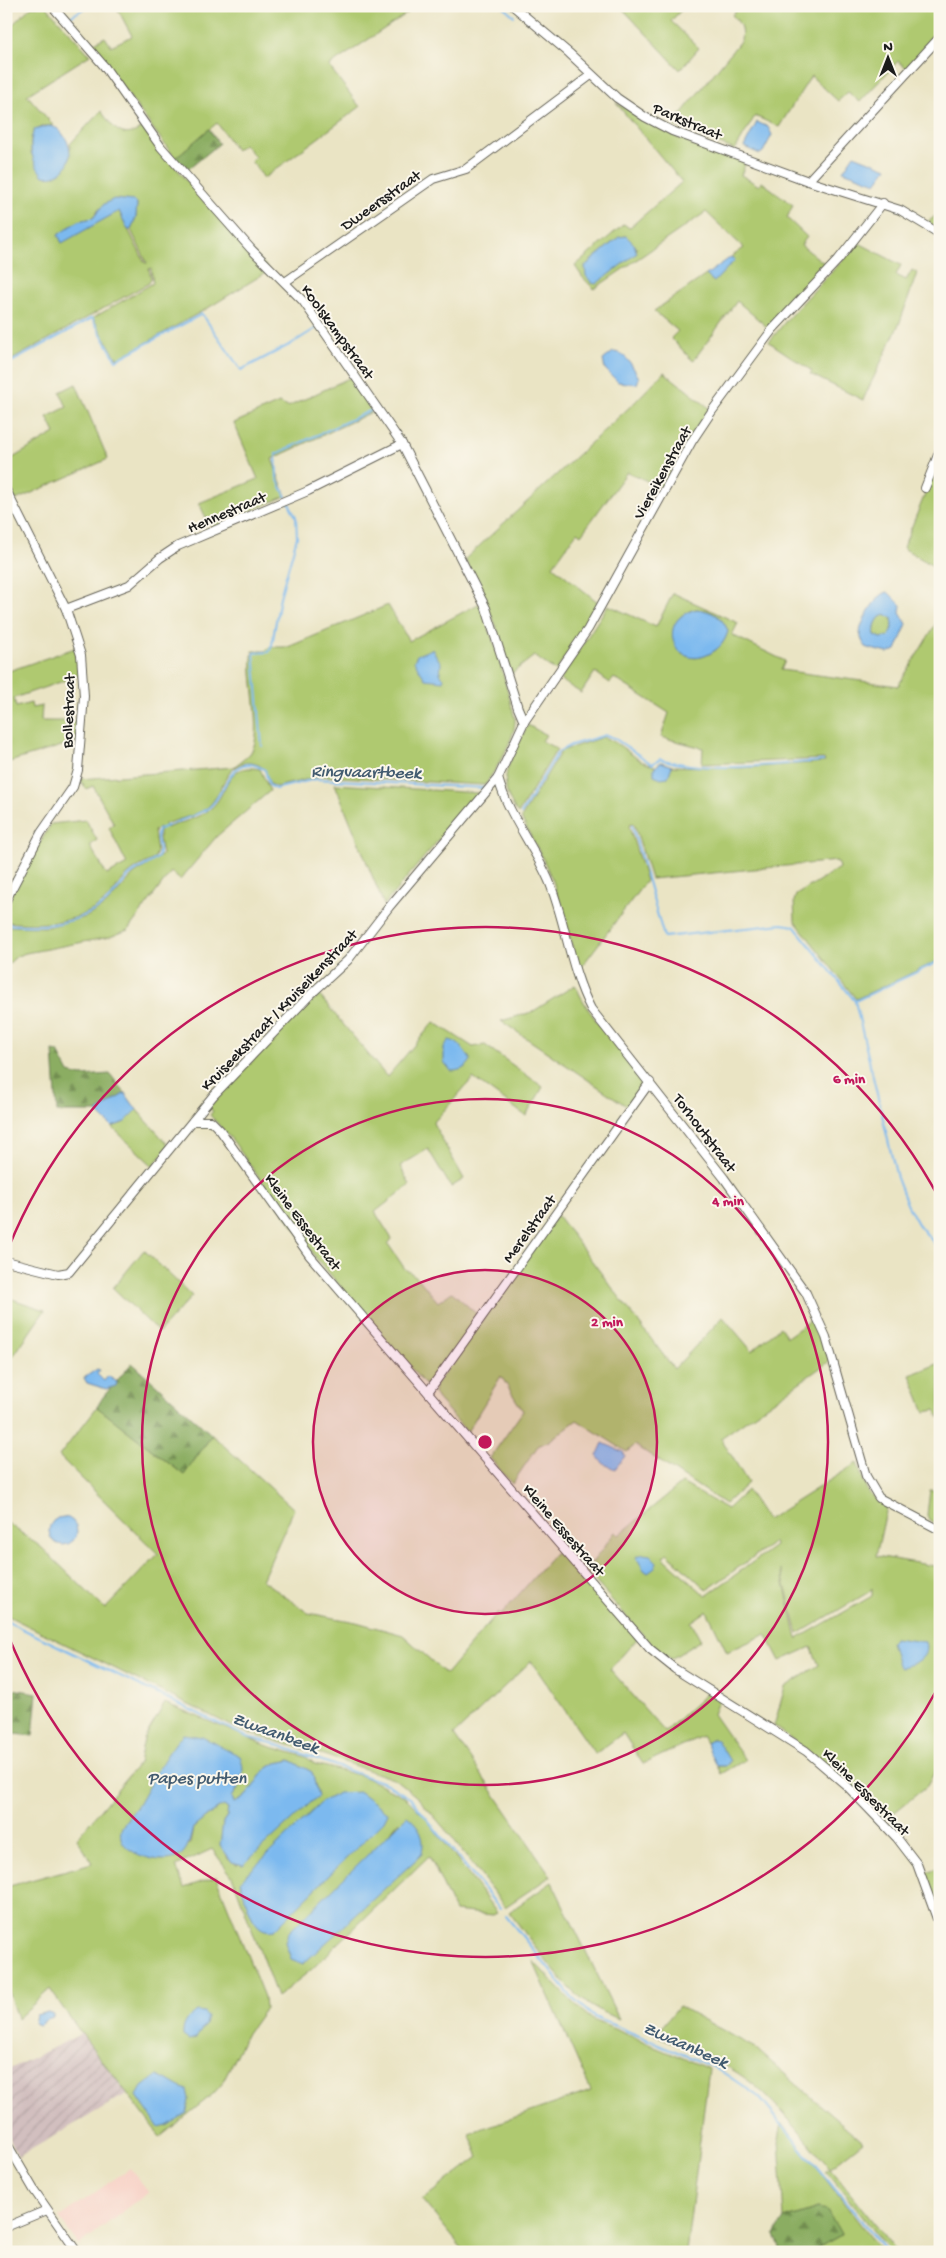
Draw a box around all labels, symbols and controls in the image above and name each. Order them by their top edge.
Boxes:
north arrow [864,32,914,82]
text: N [883,39,893,56]
street label: Parkstraat [648,100,725,147]
street label: Dweersstraat [338,166,427,237]
street label: Koolskampstraat [295,282,378,385]
street label: Viereikenstraat [630,423,698,524]
street label: Hennestraat [185,489,271,539]
street label: Bollestraat [60,672,81,750]
water label: Ringvaartbeek [311,762,423,785]
street label: Kruiseekstraat / Kruiseikenstraat [198,926,364,1096]
text: 6 min [833,1071,866,1089]
street label: Torhoutstraat [667,1090,740,1178]
street label: Kleine Essestraat [259,1171,345,1276]
street label: Merelstraat [500,1191,563,1268]
text: 4 min [711,1193,745,1211]
text: 2 min [591,1314,624,1332]
centre of rings [476,1433,494,1451]
street label: Kleine Essestraat [517,1481,609,1582]
water label: Zwaanbeek [229,1709,323,1760]
street label: Kleine Essestraat [817,1746,913,1842]
water label: Papes putten [148,1769,247,1790]
water label: Zwaanbeek [639,2018,732,2075]

